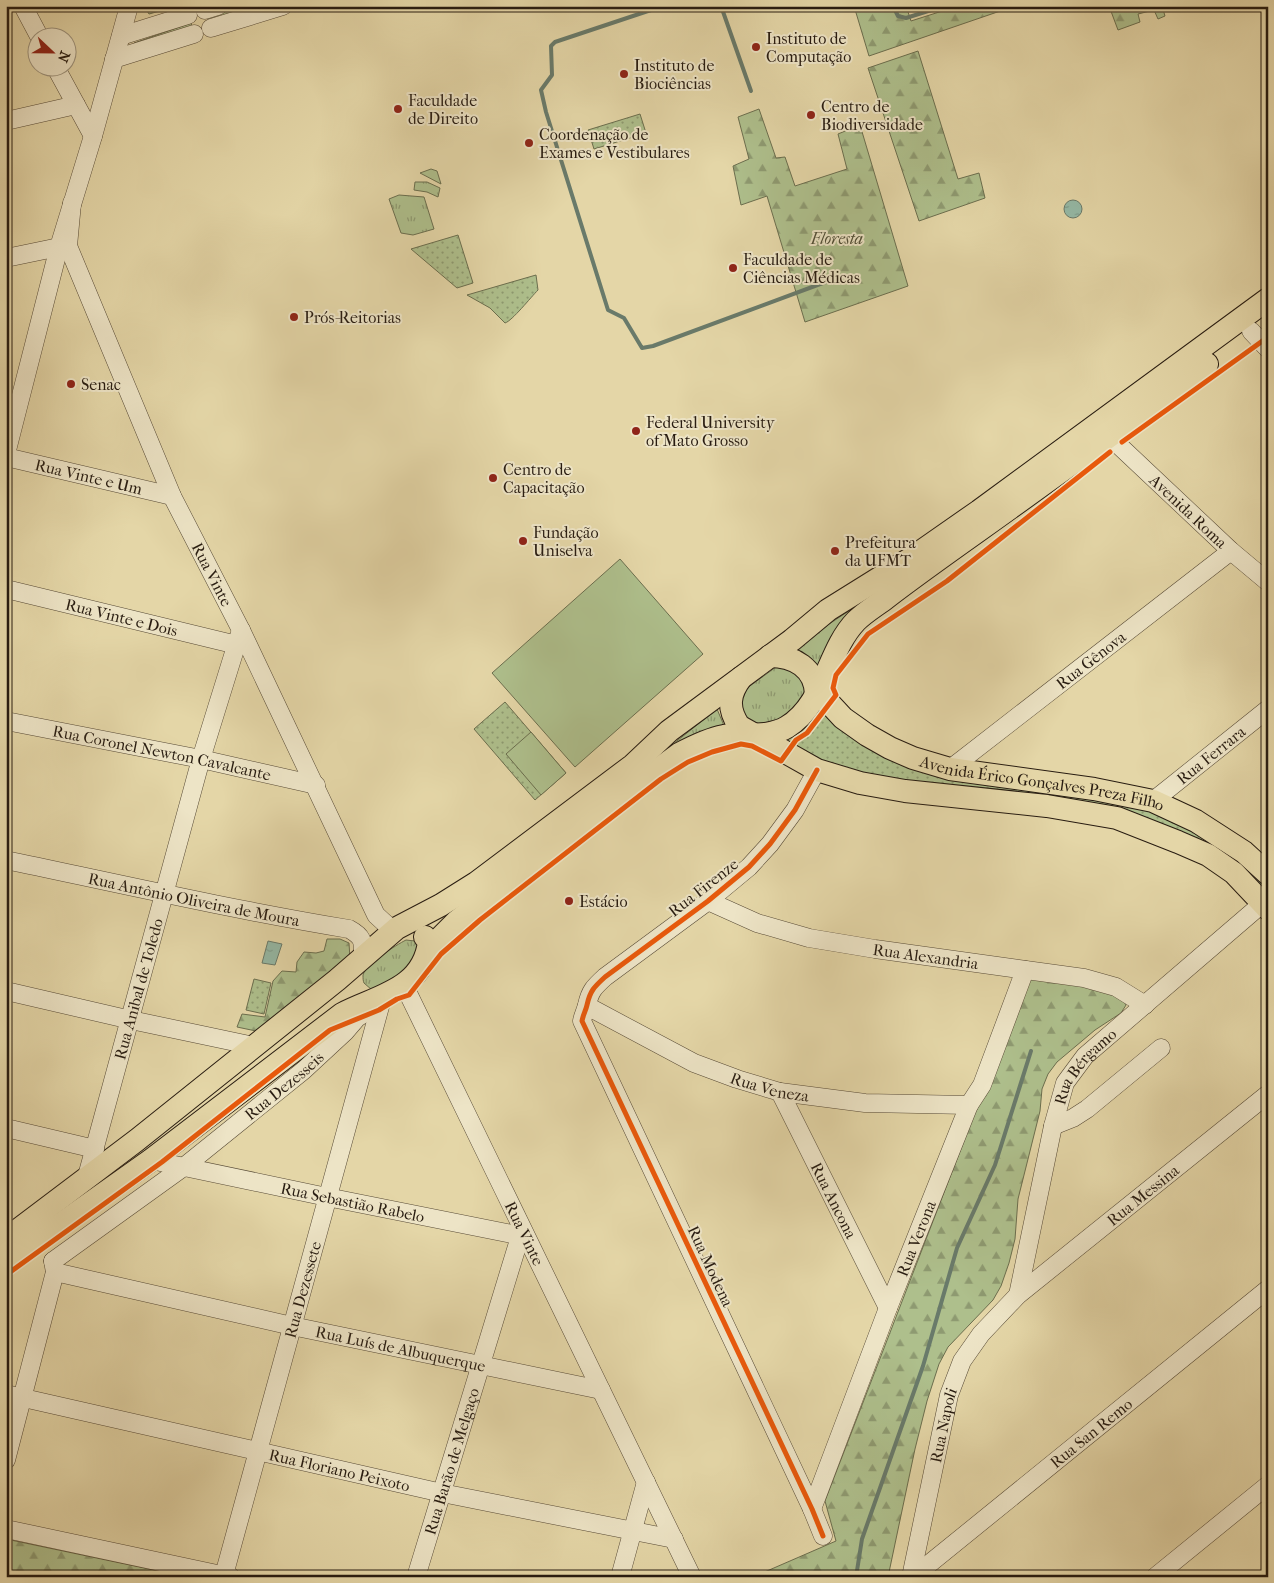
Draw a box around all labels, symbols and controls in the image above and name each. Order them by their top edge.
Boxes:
north arrow [28,28,78,78]
place label: Instituto de Computação [766,29,851,66]
marker: Instituto de Computação [750,41,762,53]
text: N [54,49,73,65]
place label: Instituto de Biociências [634,56,714,93]
marker: Instituto de Biociências [618,68,630,80]
place label: Faculdade de Direito [408,91,478,128]
place label: Centro de Biodiversidade [821,97,923,134]
marker: Faculdade de Direito [392,103,404,115]
marker: Centro de Biodiversidade [805,109,817,121]
place label: Coordenação de Exames e Vestibulares [539,125,690,162]
marker: Coordenação de Exames e Vestibulares [523,137,535,149]
park label: Floresta [810,229,863,248]
place label: Faculdade de Ciências Médicas [743,250,860,287]
marker: Faculdade de Ciências Médicas [727,262,739,274]
place label: Prós-Reitorias [304,308,401,327]
marker: Prós-Reitorias [288,311,300,323]
place label: Senac [81,375,121,394]
marker: Senac [65,378,77,390]
place label: Federal University of Mato Grosso [646,413,775,450]
marker: Federal University of Mato Grosso [630,425,642,437]
street label: Rua Vinte e Um [33,455,145,499]
place label: Centro de Capacitação [503,460,585,497]
street label: Avenida Roma [1145,470,1231,553]
marker: Centro de Capacitação [487,472,499,484]
place label: Fundação Uniselva [533,523,599,560]
place label: Prefeitura da UFMT [845,533,916,570]
marker: Fundação Uniselva [517,535,529,547]
street label: Rua Vinte [188,539,236,610]
marker: Prefeitura da UFMT [829,545,841,557]
street label: Rua Vinte e Dois [63,595,180,640]
street label: Rua Gênova [1052,627,1130,693]
street label: Rua Coronel Newton Cavalcante [51,721,273,785]
street label: Rua Ferrara [1173,721,1250,788]
street label: Avenida Érico Gonçalves Preza Filho [917,751,1167,815]
street label: Rua Firenze [665,854,742,921]
street label: Rua Antônio Oliveira de Moura [86,869,302,930]
place label: Estácio [579,892,628,911]
marker: Estácio [563,895,575,907]
street label: Rua Anibal de Toledo [110,916,167,1062]
street label: Rua Alexandria [872,940,980,973]
street label: Rua Bérgamo [1050,1024,1120,1107]
street label: Rua Dezesseis [241,1048,328,1124]
street label: Rua Veneza [728,1068,811,1106]
street label: Rua Ancona [807,1159,861,1242]
street label: Rua Messina [1103,1160,1183,1230]
street label: Rua Sebastião Rabelo [279,1179,426,1226]
street label: Rua Verona [893,1197,940,1279]
street label: Rua Vinte [501,1198,548,1269]
street label: Rua Modena [684,1223,738,1310]
street label: Rua Dezessete [280,1239,325,1340]
street label: Rua Luís de Albuquerque [314,1322,487,1376]
street label: Rua Napoli [926,1385,961,1465]
street label: Rua Barão de Melgaço [420,1386,483,1537]
street label: Rua San Remo [1046,1394,1136,1472]
street label: Rua Floriano Peixoto [267,1445,412,1495]

